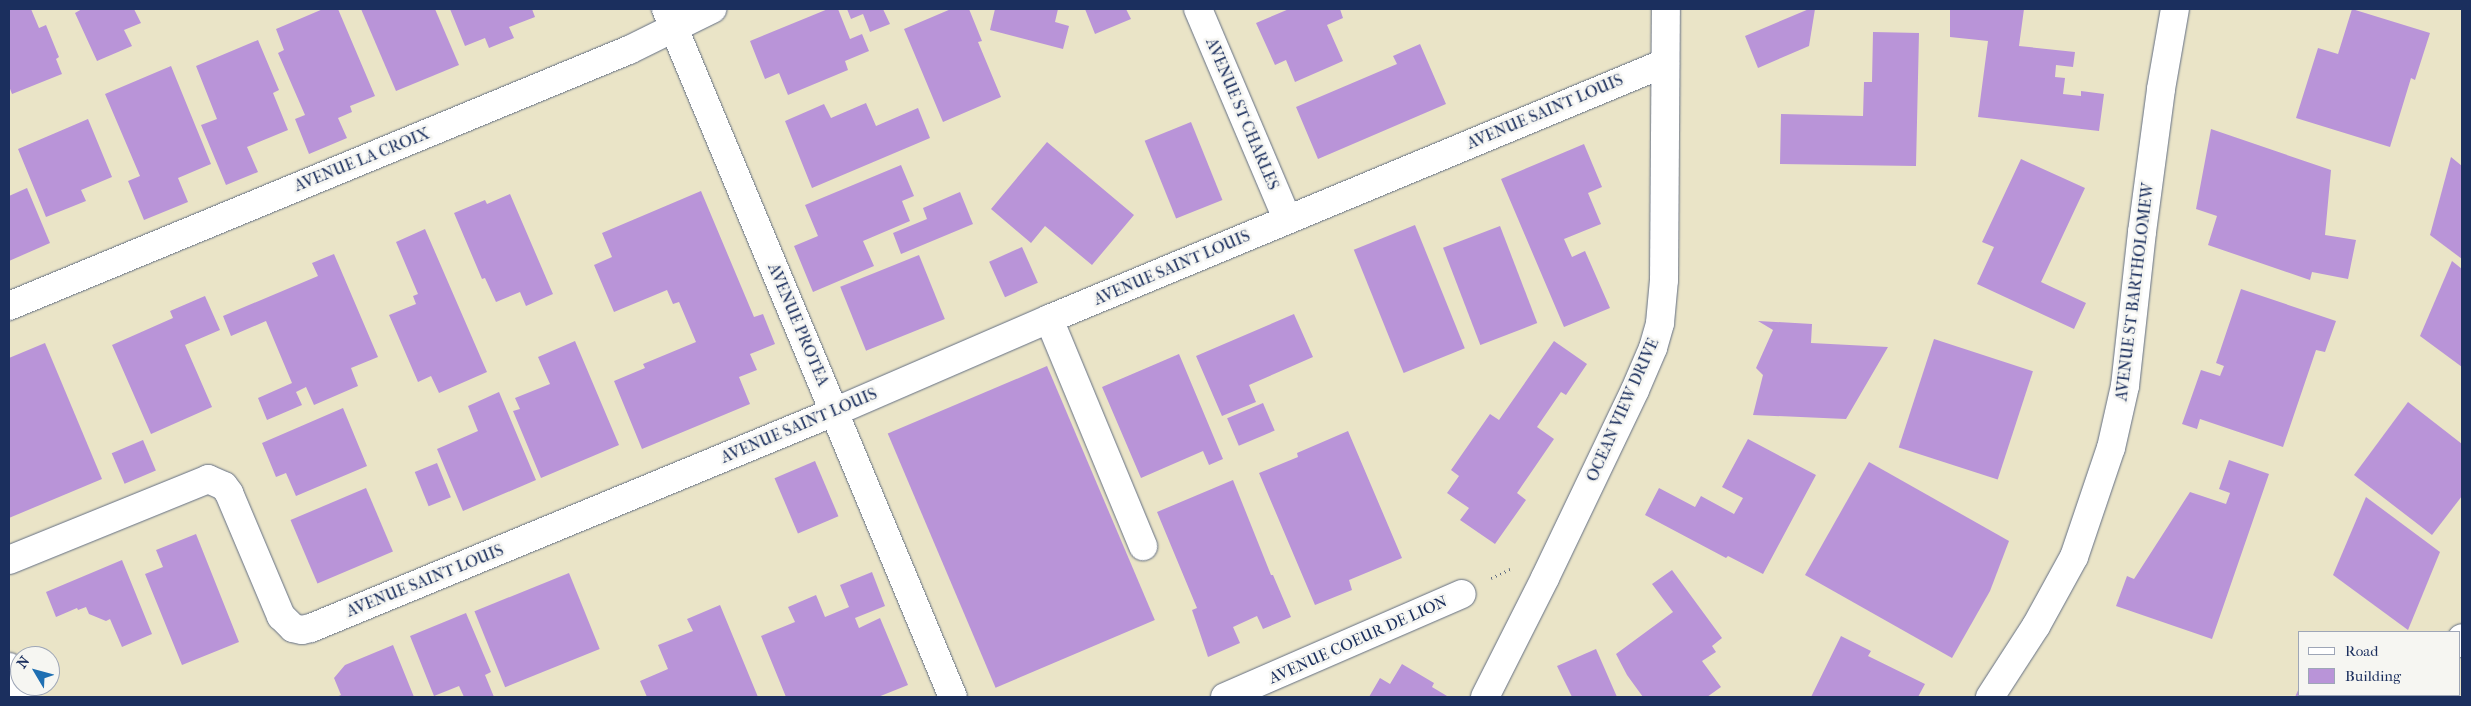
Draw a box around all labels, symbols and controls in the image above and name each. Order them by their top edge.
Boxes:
street label: AVENUE ST CHARLES [1201,35,1283,193]
street label: AVENUE SAINT LOUIS [1464,70,1626,154]
street label: AVENUE LA CROIX [292,124,432,196]
street label: AVENUE ST BARTHOLOMEW [2112,182,2158,402]
street label: AVENUE SAINT LOUIS [1091,226,1253,310]
street label: AVENUE PROTEA [763,261,833,389]
street label: OCEAN VIEW DRIVE [1583,335,1663,485]
street label: AVENUE SAINT LOUIS [718,384,880,468]
street label: AVENUE SAINT LOUIS [344,541,506,621]
street label: AVENUE COEUR DE LION [1266,592,1450,688]
legend [2298,631,2461,696]
text: Road [2345,642,2378,660]
north arrow [10,646,60,696]
text: N [13,653,33,672]
text: Building [2345,667,2401,685]

